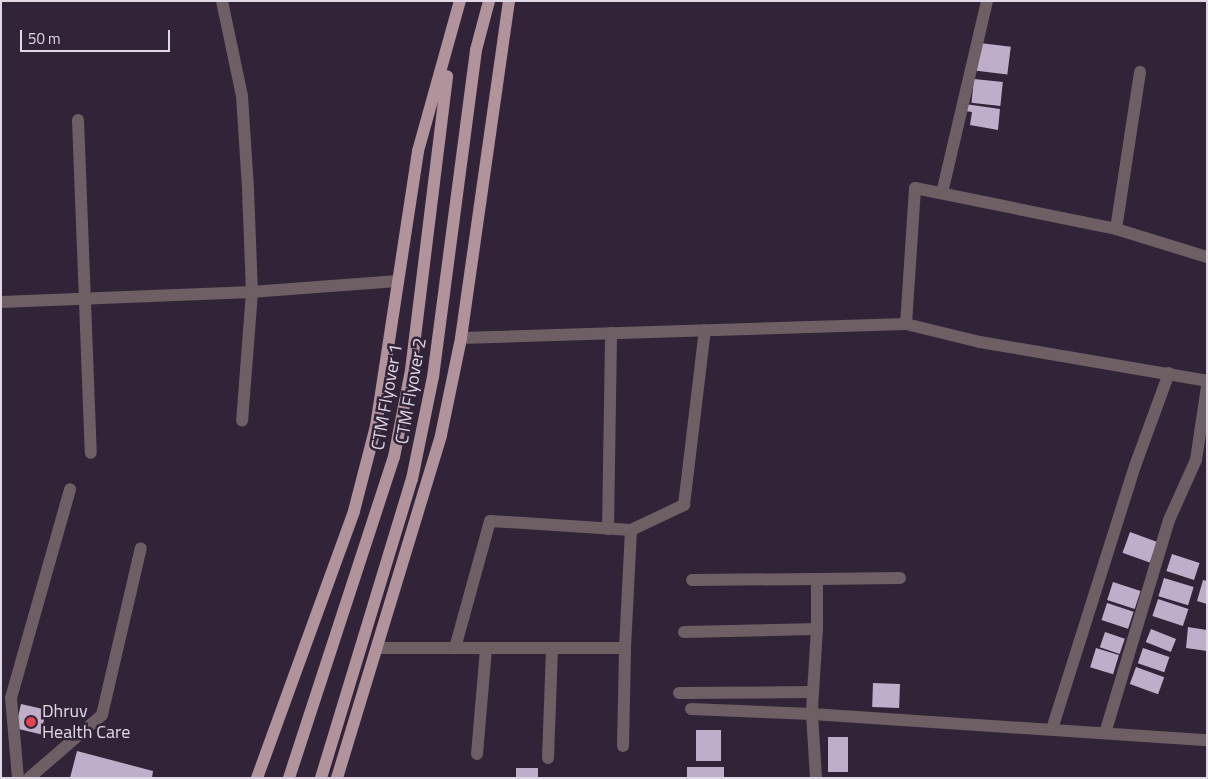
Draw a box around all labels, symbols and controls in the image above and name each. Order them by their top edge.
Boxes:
scale bar [22,20,172,52]
text: 50 m [28,27,61,50]
street label: CTM Flyover 2 [391,336,431,446]
street label: CTM Flyover 1 [367,342,407,452]
place label: Dhruv Health Care [42,701,130,744]
marker: Dhruv Health Care [24,715,38,729]

